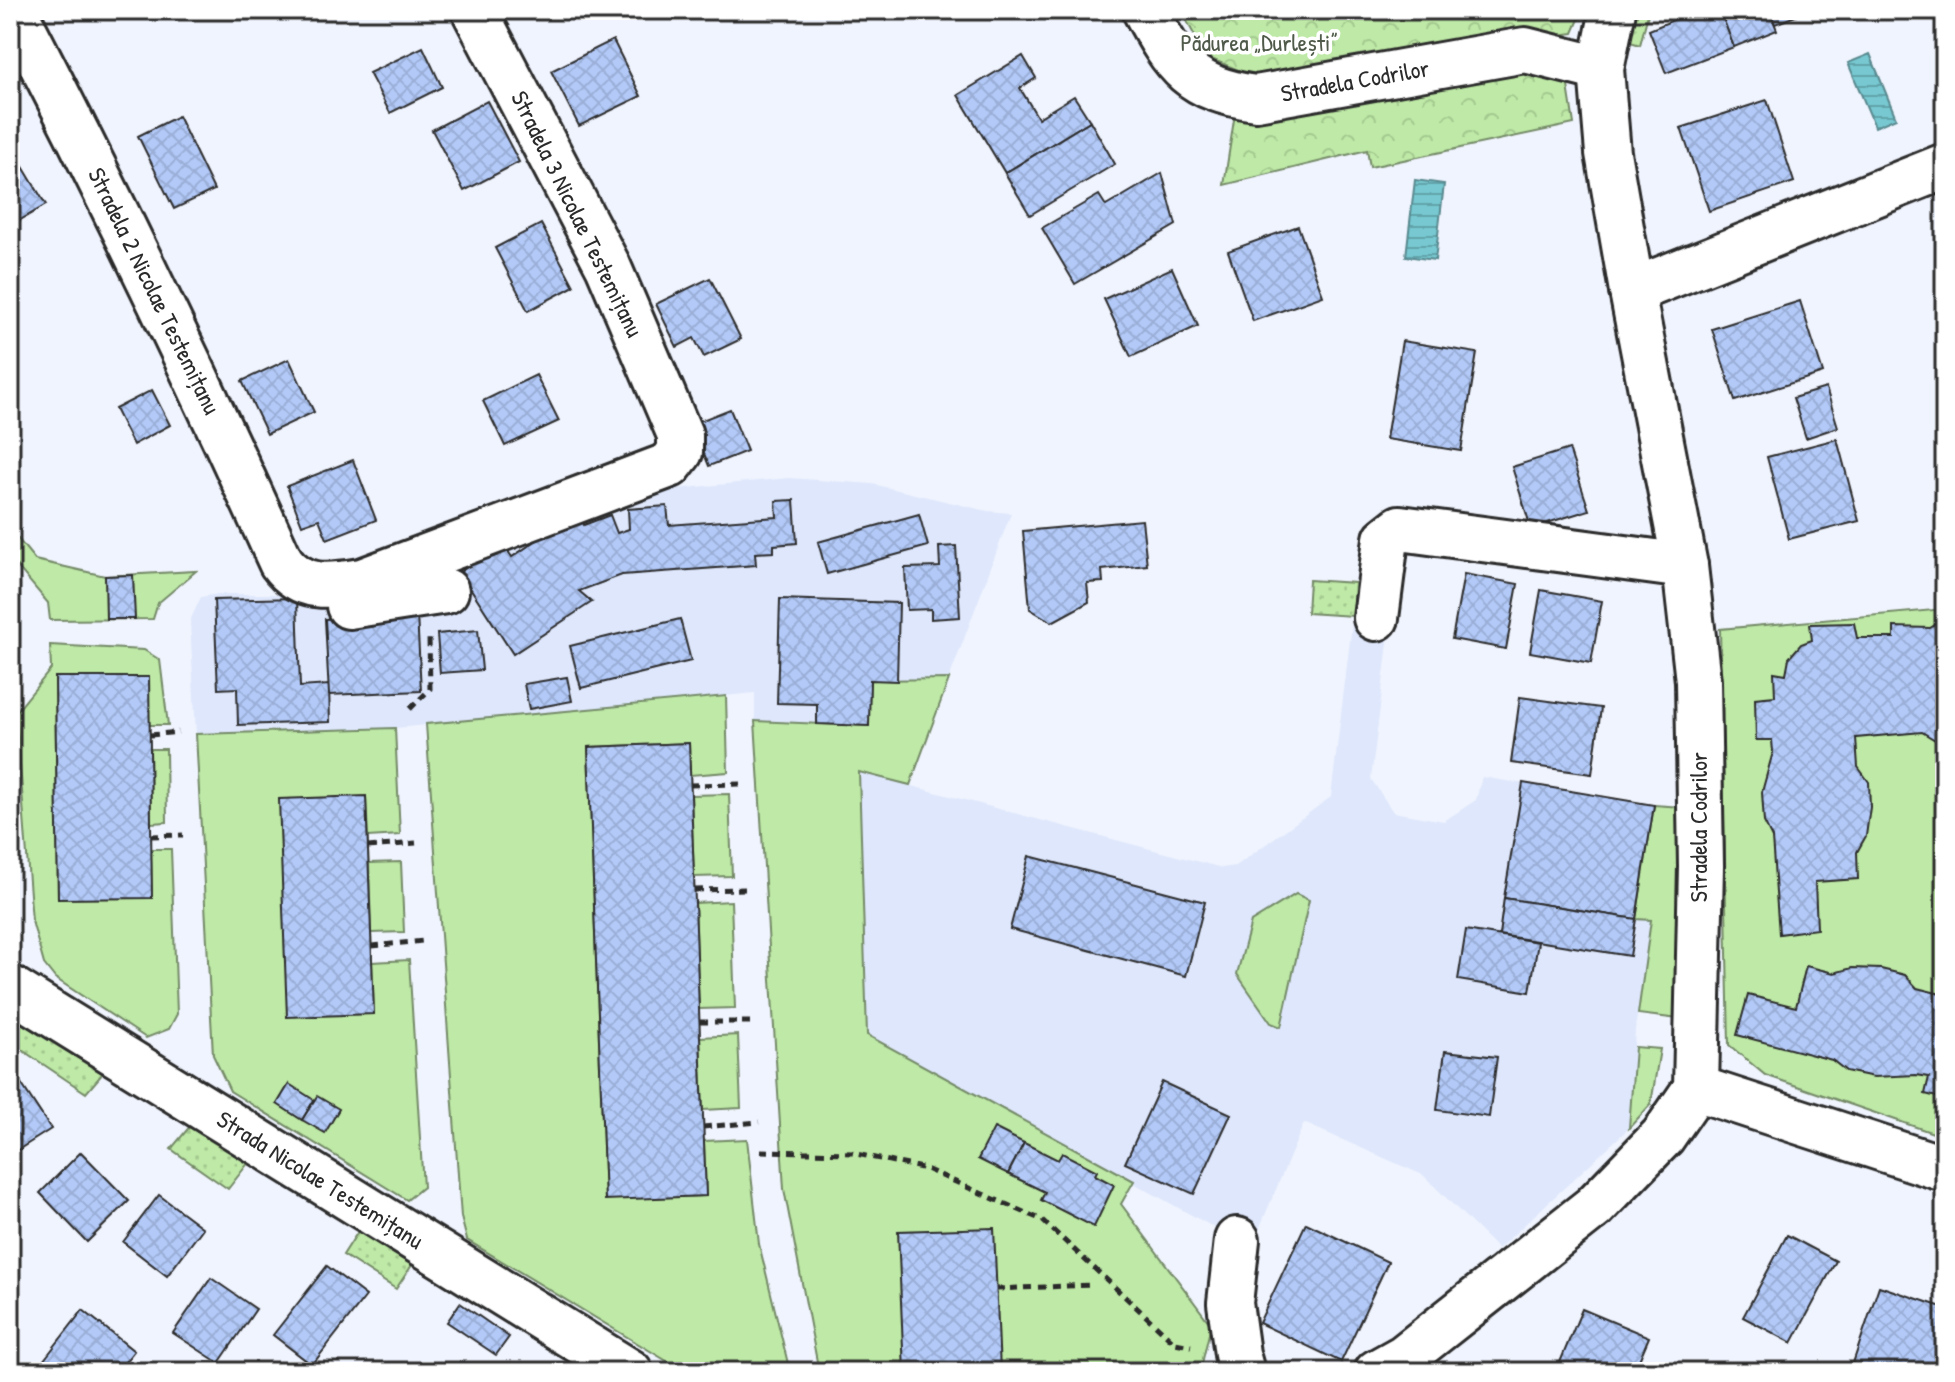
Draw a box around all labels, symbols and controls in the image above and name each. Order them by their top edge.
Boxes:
park label: Pădurea „Durlești” [1180,26,1338,58]
street label: Stradela Codrilor [1278,51,1432,109]
street label: Stradela 3 Nicolae Testemițanu [504,85,652,342]
street label: Stradela 2 Nicolae Testemițanu [81,162,229,420]
street label: Stradela Codrilor [1682,752,1714,902]
street label: Strada Nicolae Testemițanu [211,1103,430,1256]

